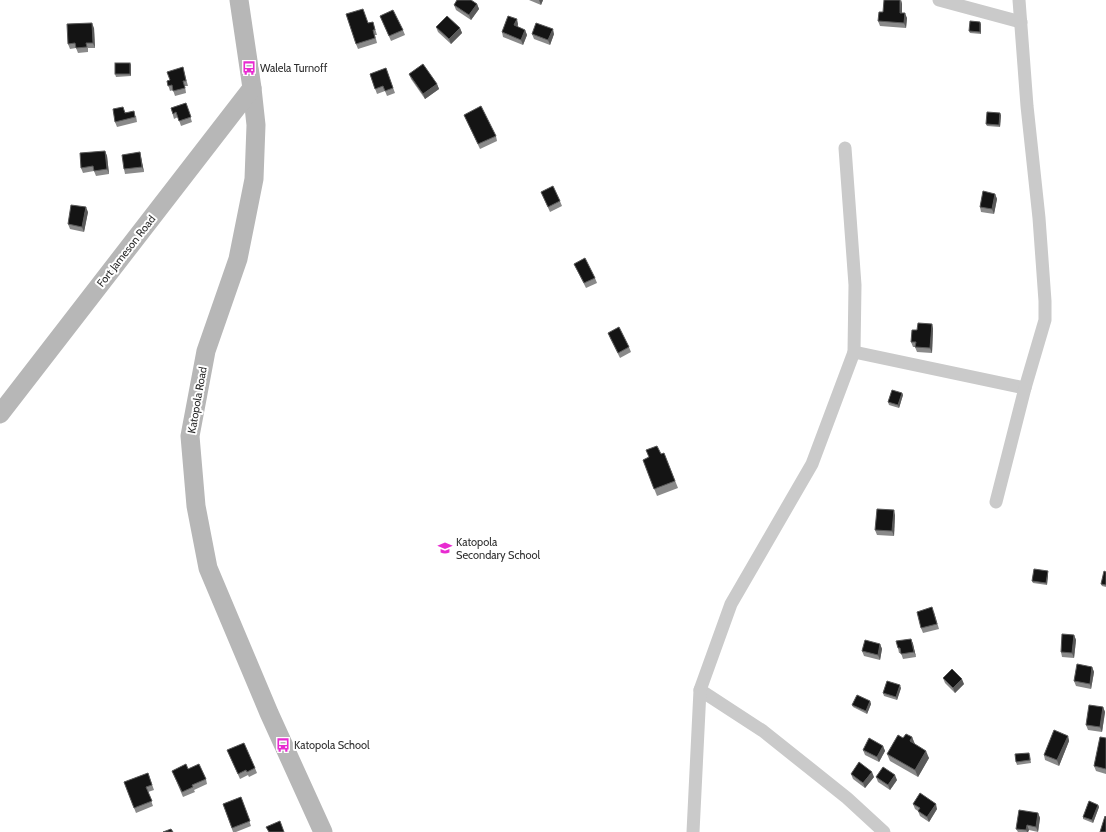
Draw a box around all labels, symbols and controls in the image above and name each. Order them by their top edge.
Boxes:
bus stop icon: Walela Turnoff [241,60,257,76]
place label: Walela Turnoff [260,61,328,75]
street label: Fort Jameson Road [94,212,158,290]
street label: Katopola Road [184,366,210,434]
place label: Katopola Secondary School [456,535,541,562]
school or university icon: Katopola Secondary School [437,540,453,556]
bus stop icon: Katopola School [275,737,291,753]
place label: Katopola School [294,738,370,752]

